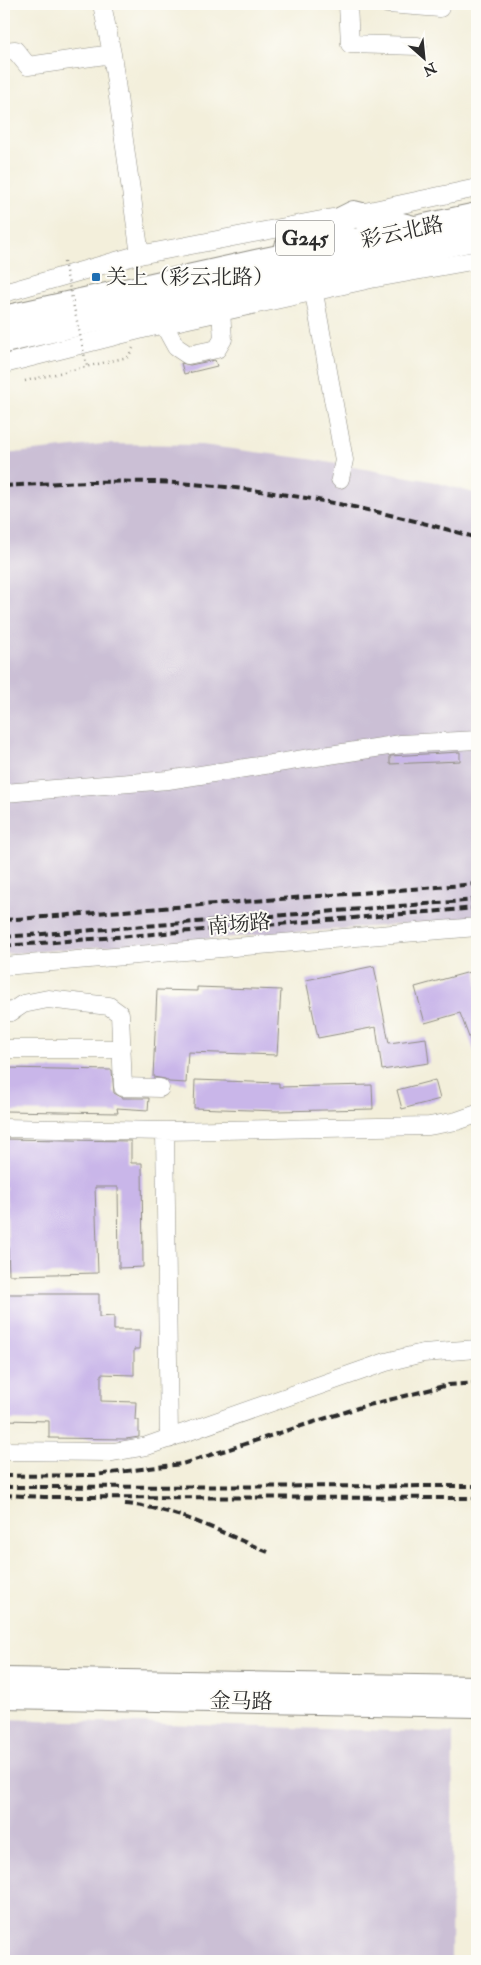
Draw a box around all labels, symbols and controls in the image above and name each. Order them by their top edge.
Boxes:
north arrow [398,32,448,82]
text: N [420,58,440,80]
street label: 彩云北路 [358,211,446,254]
road number: G245 [276,220,334,256]
place label: 关上（彩云北路） [106,264,274,291]
marker: 关上（彩云北路） [90,271,102,283]
street label: 南场路 [206,908,272,941]
street label: 金马路 [209,1687,273,1716]

